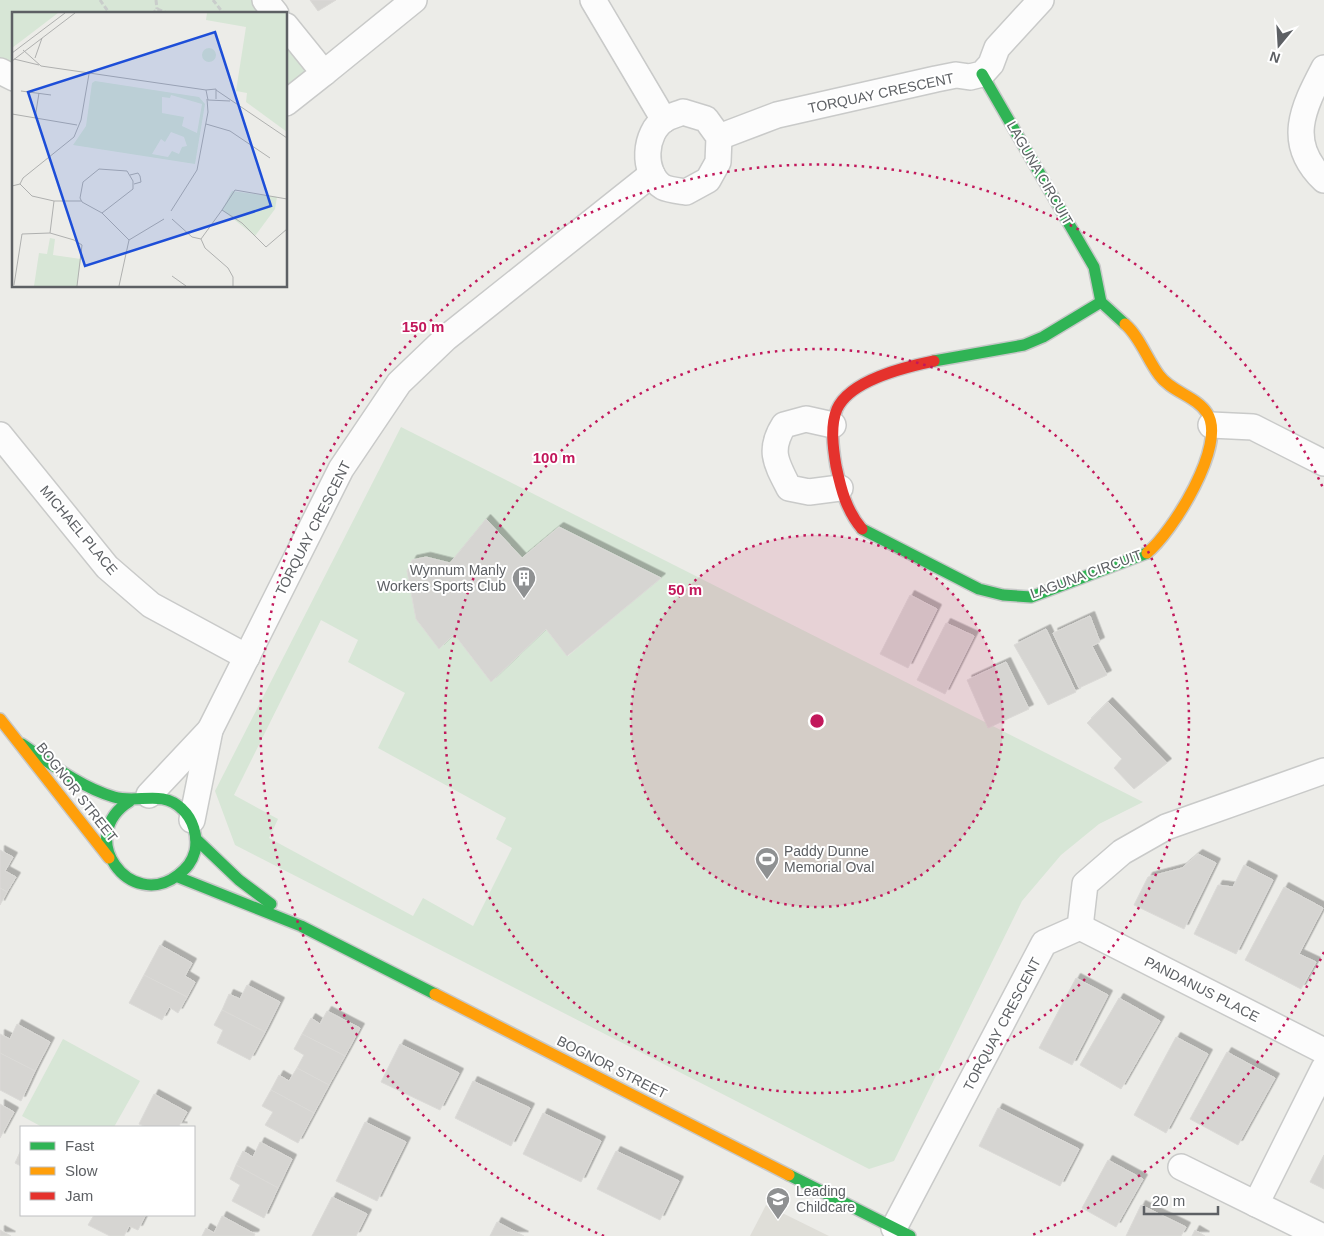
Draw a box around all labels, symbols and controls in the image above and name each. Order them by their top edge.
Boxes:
inset map [12,12,288,288]
north arrow [1254,20,1304,70]
text: N [1268,48,1282,67]
street label: TORQUAY CRESCENT [807,70,956,116]
street label: LAGUNA CIRCUIT [1004,118,1077,228]
text: 150 m [402,318,444,335]
text: 100 m [533,449,575,466]
street label: TORQUAY CRESCENT [272,458,354,598]
street label: MICHAEL PLACE [37,482,121,578]
street label: LAGUNA CIRCUIT [1028,546,1144,602]
place label: Wynnum Manly Workers Sports Club [377,562,506,594]
building icon: Wynnum Manly Workers Sports Club [511,565,537,599]
text: 50 m [668,581,702,598]
centre of rings [808,712,826,730]
street label: BOGNOR STREET [33,739,121,845]
place label: Paddy Dunne Memorial Oval [784,843,874,875]
sports icon: Paddy Dunne Memorial Oval [754,846,780,880]
street label: PANDANUS PLACE [1142,953,1262,1025]
street label: TORQUAY CRESCENT [960,954,1044,1093]
street label: BOGNOR STREET [554,1032,670,1102]
legend [20,1126,195,1216]
text: Fast [65,1137,95,1154]
text: Slow [65,1162,98,1179]
place label: Leading Childcare [796,1183,855,1215]
scale bar [1144,1184,1218,1216]
school or university icon: Leading Childcare [765,1186,791,1220]
text: Jam [65,1187,93,1204]
text: 20 m [1152,1192,1185,1209]

